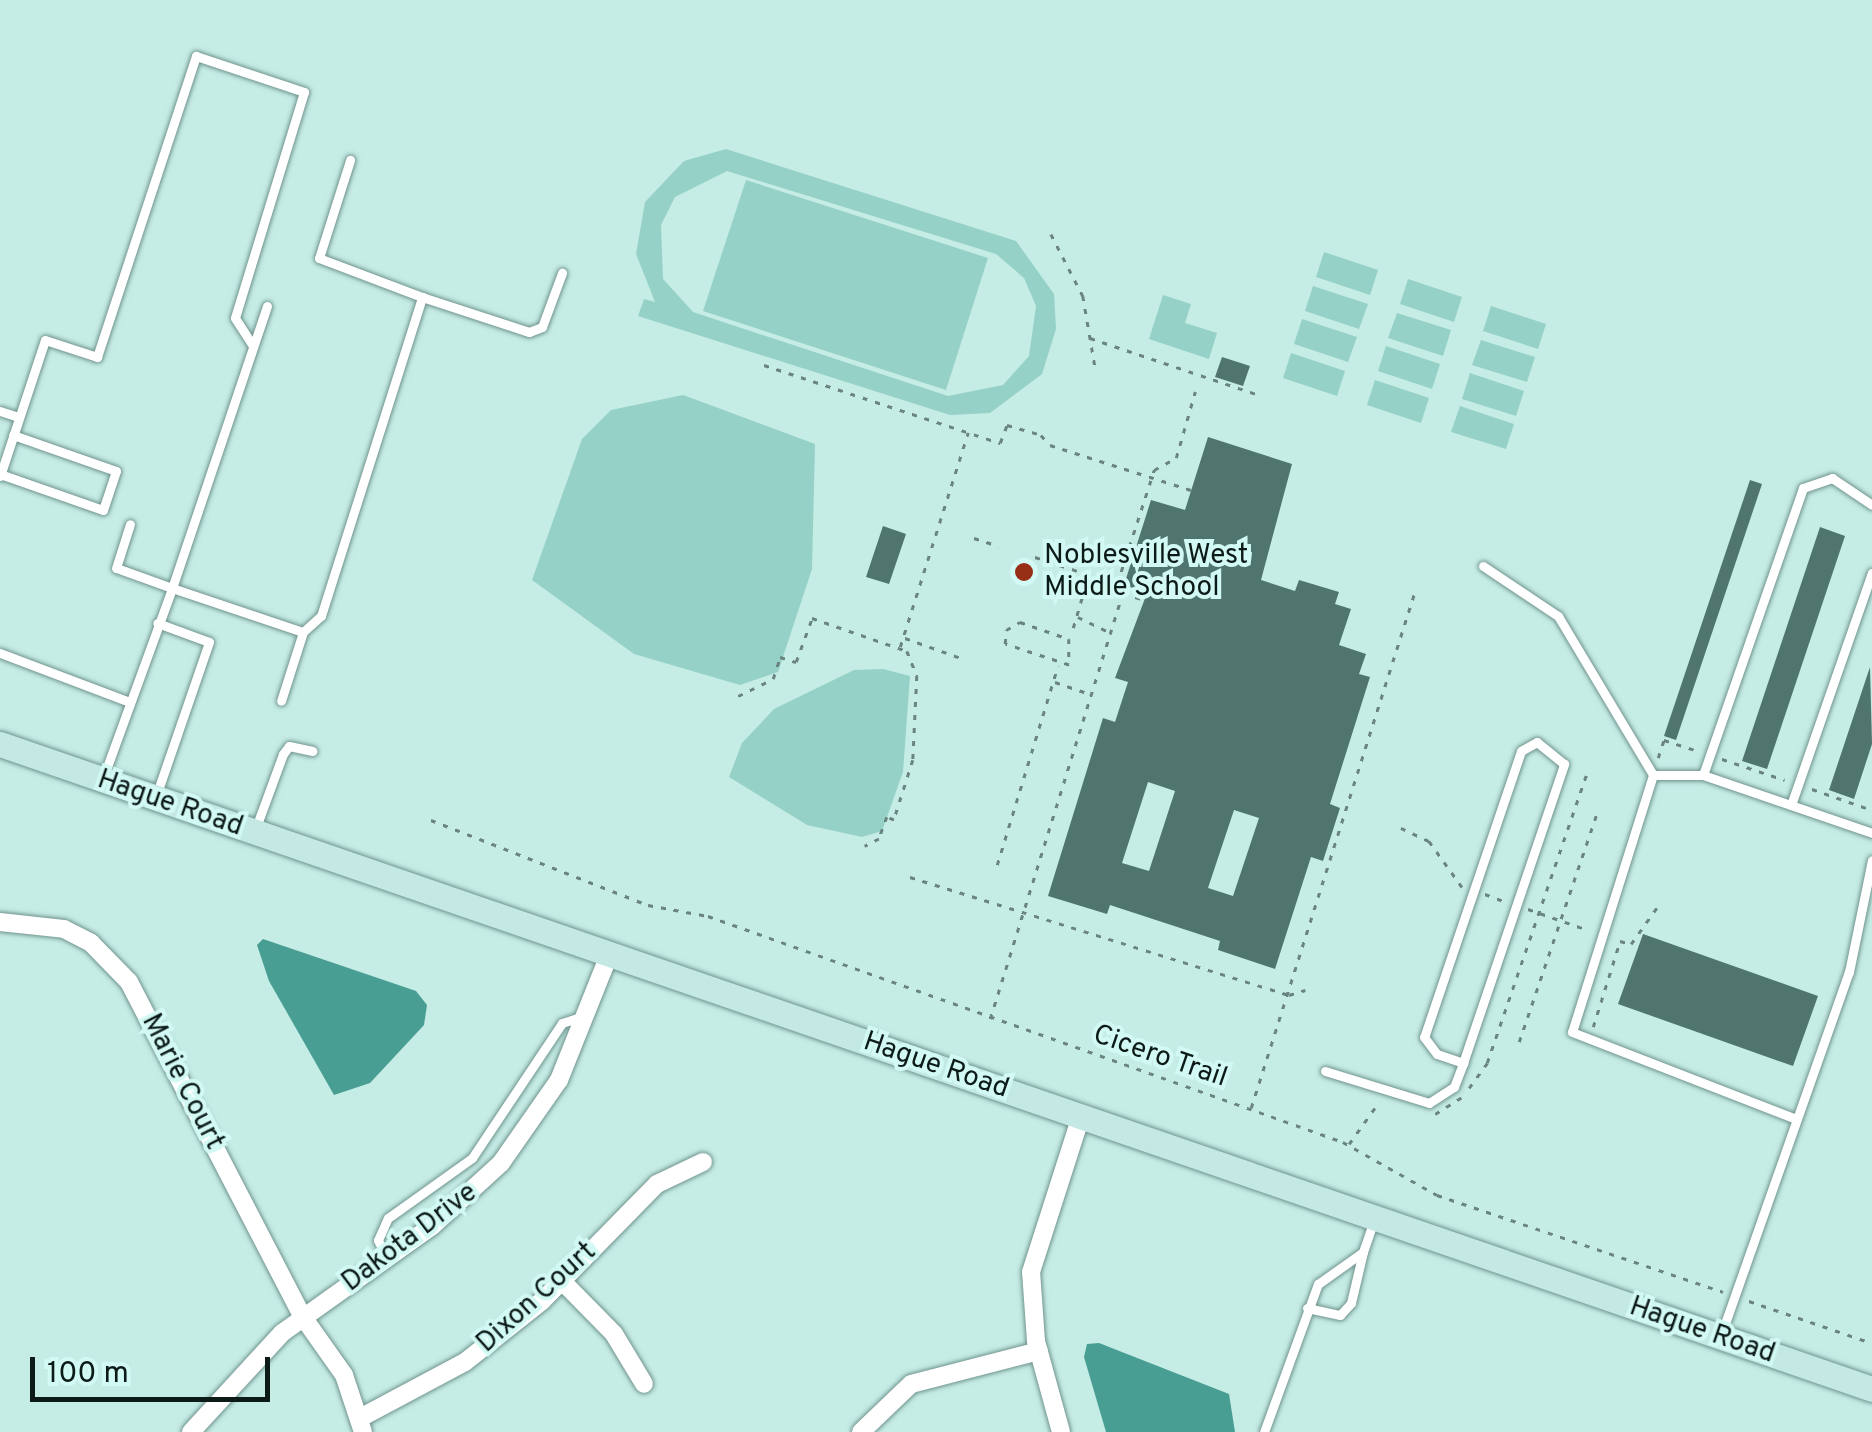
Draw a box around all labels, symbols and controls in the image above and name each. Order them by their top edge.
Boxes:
place label: Noblesville West Middle School [1044,539,1249,605]
marker: Noblesville West Middle School [1013,561,1035,583]
street label: Hague Road [93,763,247,845]
street label: Marie Court [133,1008,231,1156]
street label: Cicero Trail [1088,1018,1232,1096]
street label: Hague Road [859,1025,1013,1107]
street label: Dakota Drive [336,1176,484,1300]
street label: Dixon Court [470,1236,604,1360]
street label: Hague Road [1625,1290,1779,1372]
scale bar [35,1337,275,1399]
text: 100 m [47,1356,129,1393]

